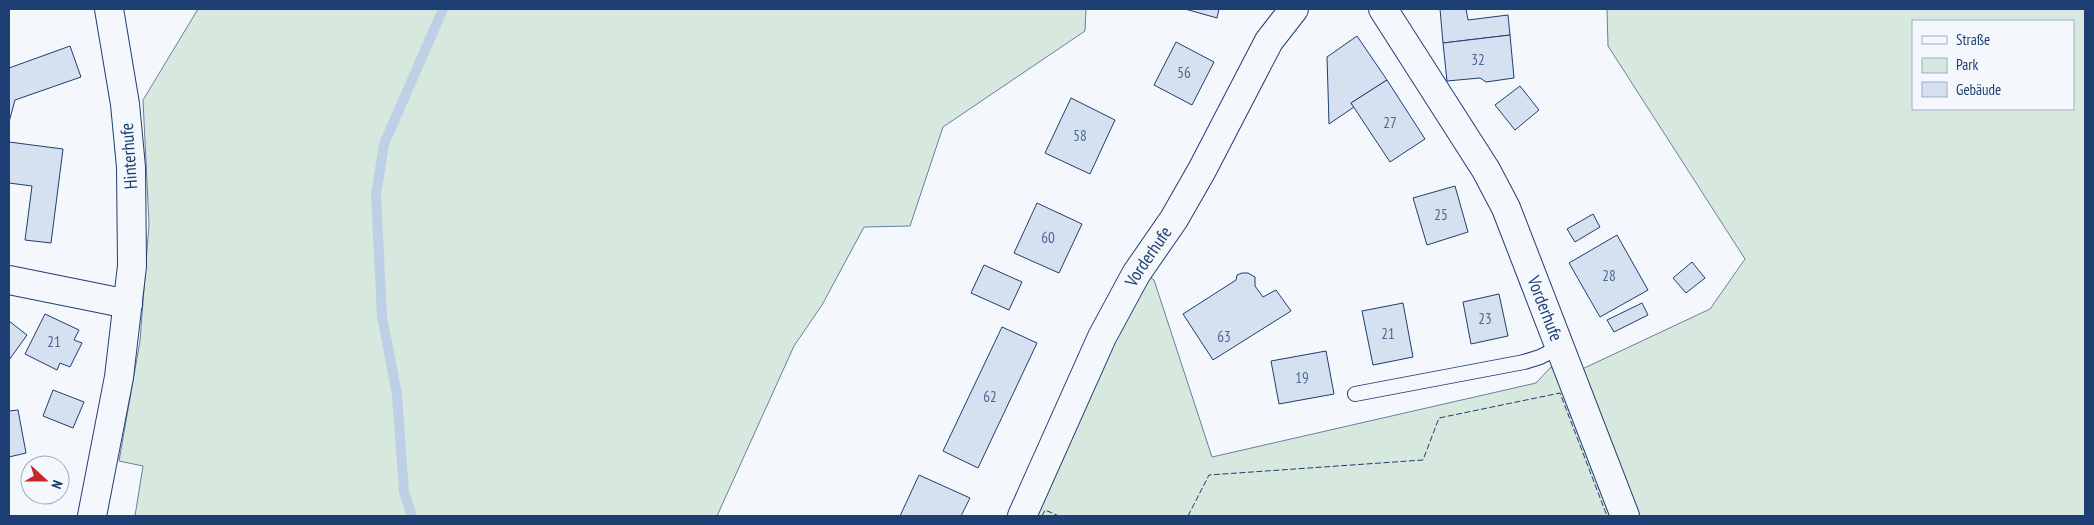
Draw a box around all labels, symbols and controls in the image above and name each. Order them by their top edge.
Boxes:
legend [1912,20,2074,110]
text: Straße [1956,30,1990,49]
house number: 32 [1471,50,1485,69]
text: Park [1956,55,1978,74]
house number: 56 [1177,63,1191,82]
text: Gebäude [1956,80,2001,99]
house number: 27 [1383,113,1397,132]
street label: Hinterhufe [115,122,142,190]
house number: 58 [1073,126,1087,145]
house number: 25 [1434,205,1448,224]
street label: Vorderhufe [1119,222,1177,291]
house number: 60 [1041,228,1055,247]
house number: 28 [1602,266,1616,285]
street label: Vorderhufe [1522,272,1568,344]
house number: 23 [1478,309,1492,328]
house number: 21 [1381,324,1395,343]
house number: 63 [1217,327,1231,346]
house number: 21 [47,332,61,351]
house number: 19 [1295,368,1309,387]
house number: 62 [983,387,997,406]
north arrow [20,455,70,505]
text: N [47,478,67,491]

